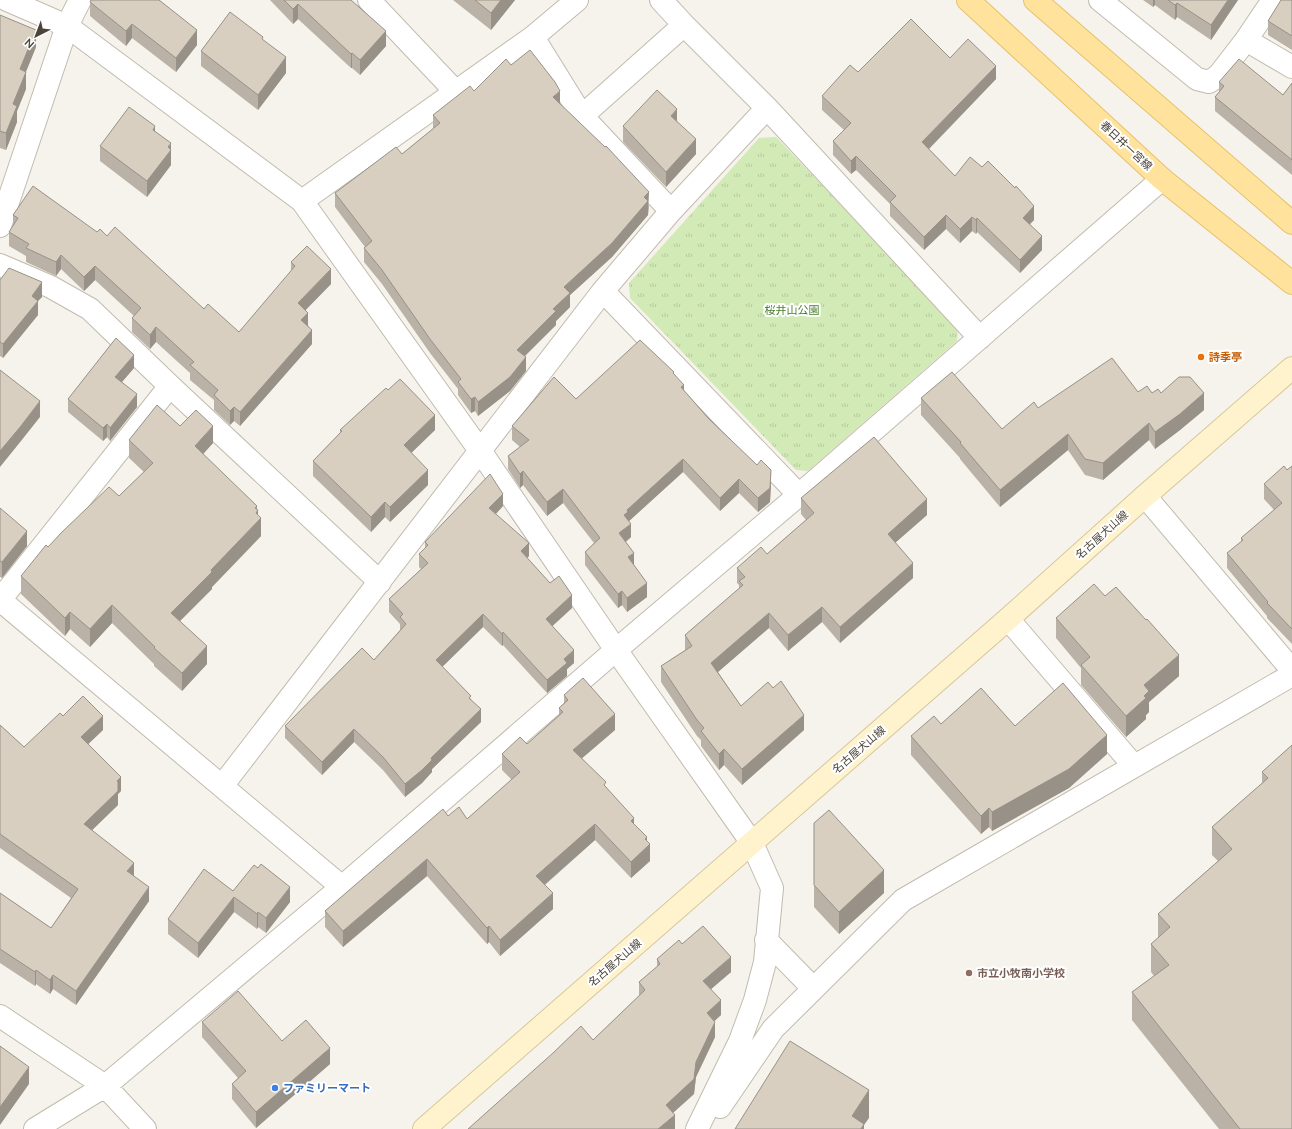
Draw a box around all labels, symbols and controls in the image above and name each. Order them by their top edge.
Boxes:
north arrow [16,16,56,56]
text: N [22,35,38,51]
street label: 春日井一宮線 [1097,118,1155,174]
park label: 桜井山公園 [765,303,820,318]
place label: 詩季亭 [1209,350,1242,365]
marker: 詩季亭 [1196,352,1206,362]
street label: 名古屋犬山線 [1072,507,1132,563]
street label: 名古屋犬山線 [829,723,889,777]
street label: 名古屋犬山線 [585,936,645,990]
place label: 市立小牧南小学校 [977,966,1065,981]
marker: 市立小牧南小学校 [964,968,974,978]
place label: ファミリーマート [283,1081,371,1096]
marker: ファミリーマート [270,1083,280,1093]

